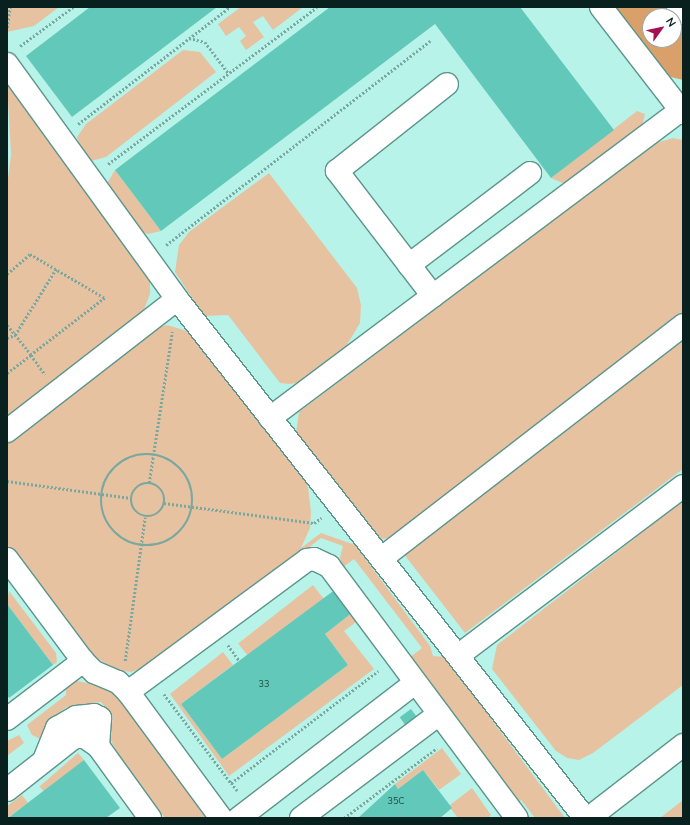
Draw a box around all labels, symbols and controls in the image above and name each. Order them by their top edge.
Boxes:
north arrow [642,8,682,48]
text: N [663,15,679,29]
house number: 33 [259,679,269,689]
house number: 35C [388,796,404,806]

